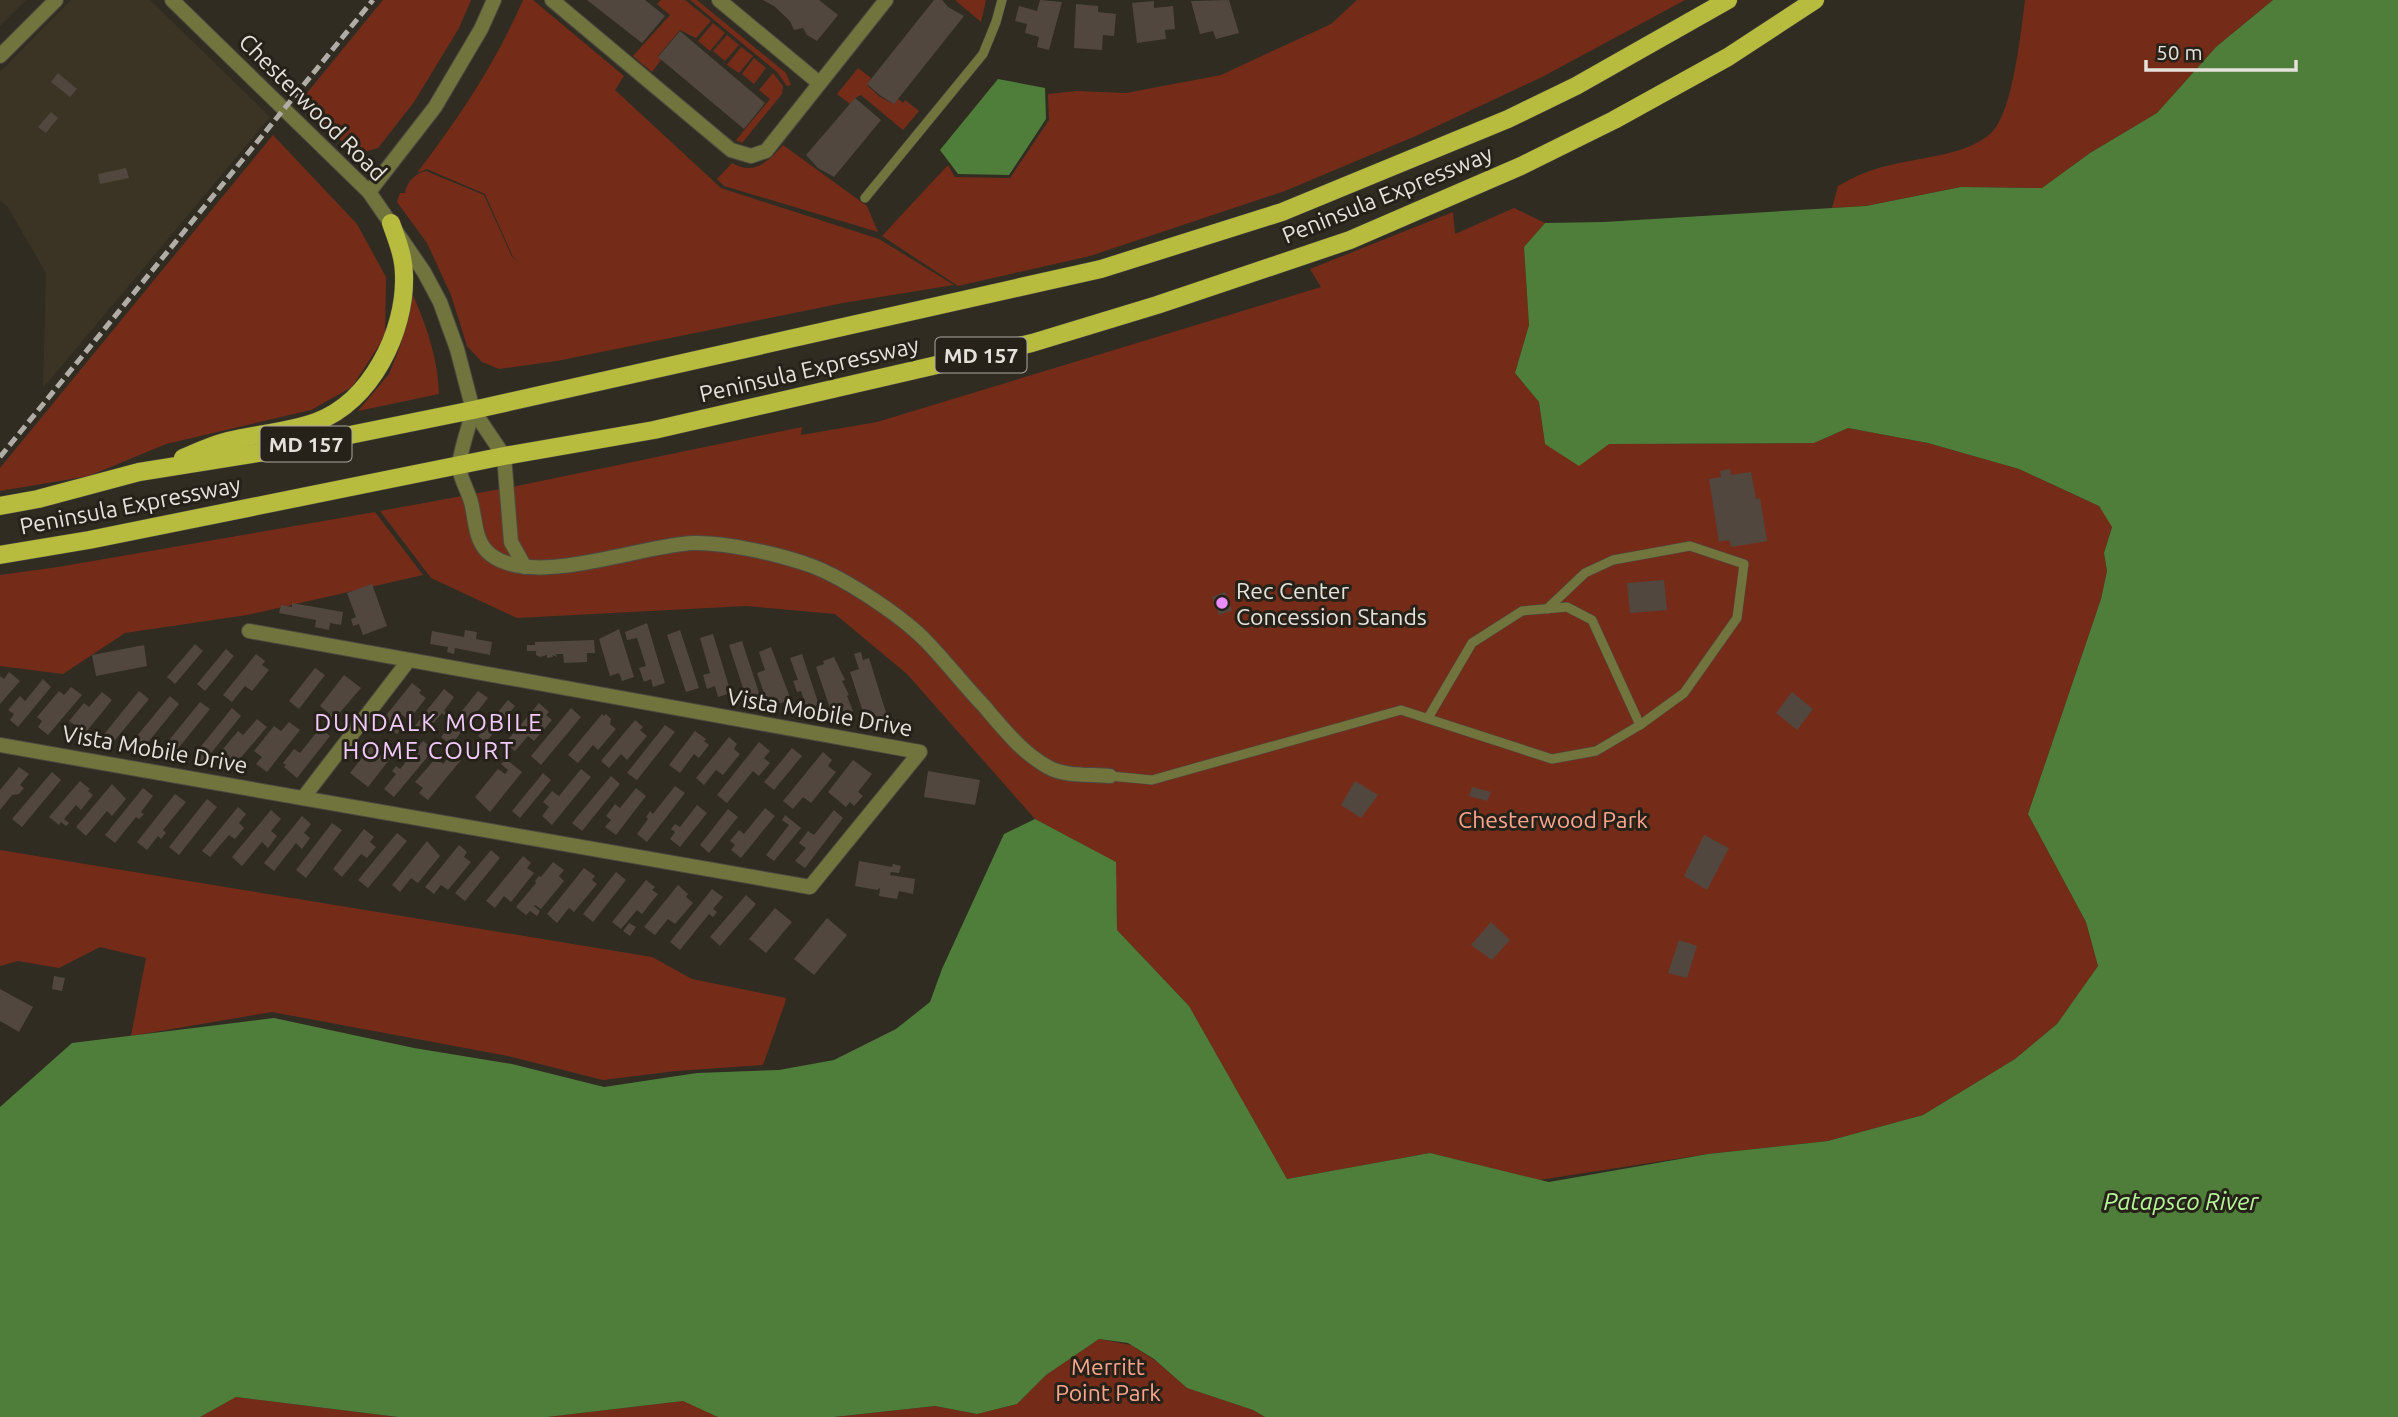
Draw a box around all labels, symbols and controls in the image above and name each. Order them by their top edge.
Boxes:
street label: Chesterwood Road [234,28,392,186]
scale bar [2146,28,2296,72]
text: 50 m [2156,40,2203,64]
street label: Peninsula Expressway [1278,140,1496,248]
street label: Peninsula Expressway [697,332,921,406]
road number: MD 157 [936,338,1026,372]
road number: MD 157 [260,426,352,462]
street label: Peninsula Expressway [17,471,243,539]
place label: Rec Center Concession Stands [1236,578,1427,629]
marker: Rec Center Concession Stands [1214,595,1230,611]
street label: Vista Mobile Drive [725,683,915,741]
district label: DUNDALK MOBILE HOME COURT [314,709,544,764]
street label: Vista Mobile Drive [60,720,250,778]
park label: Chesterwood Park [1458,807,1648,832]
water label: Patapsco River [2104,1188,2259,1215]
park label: Merritt Point Park [1055,1354,1161,1405]

